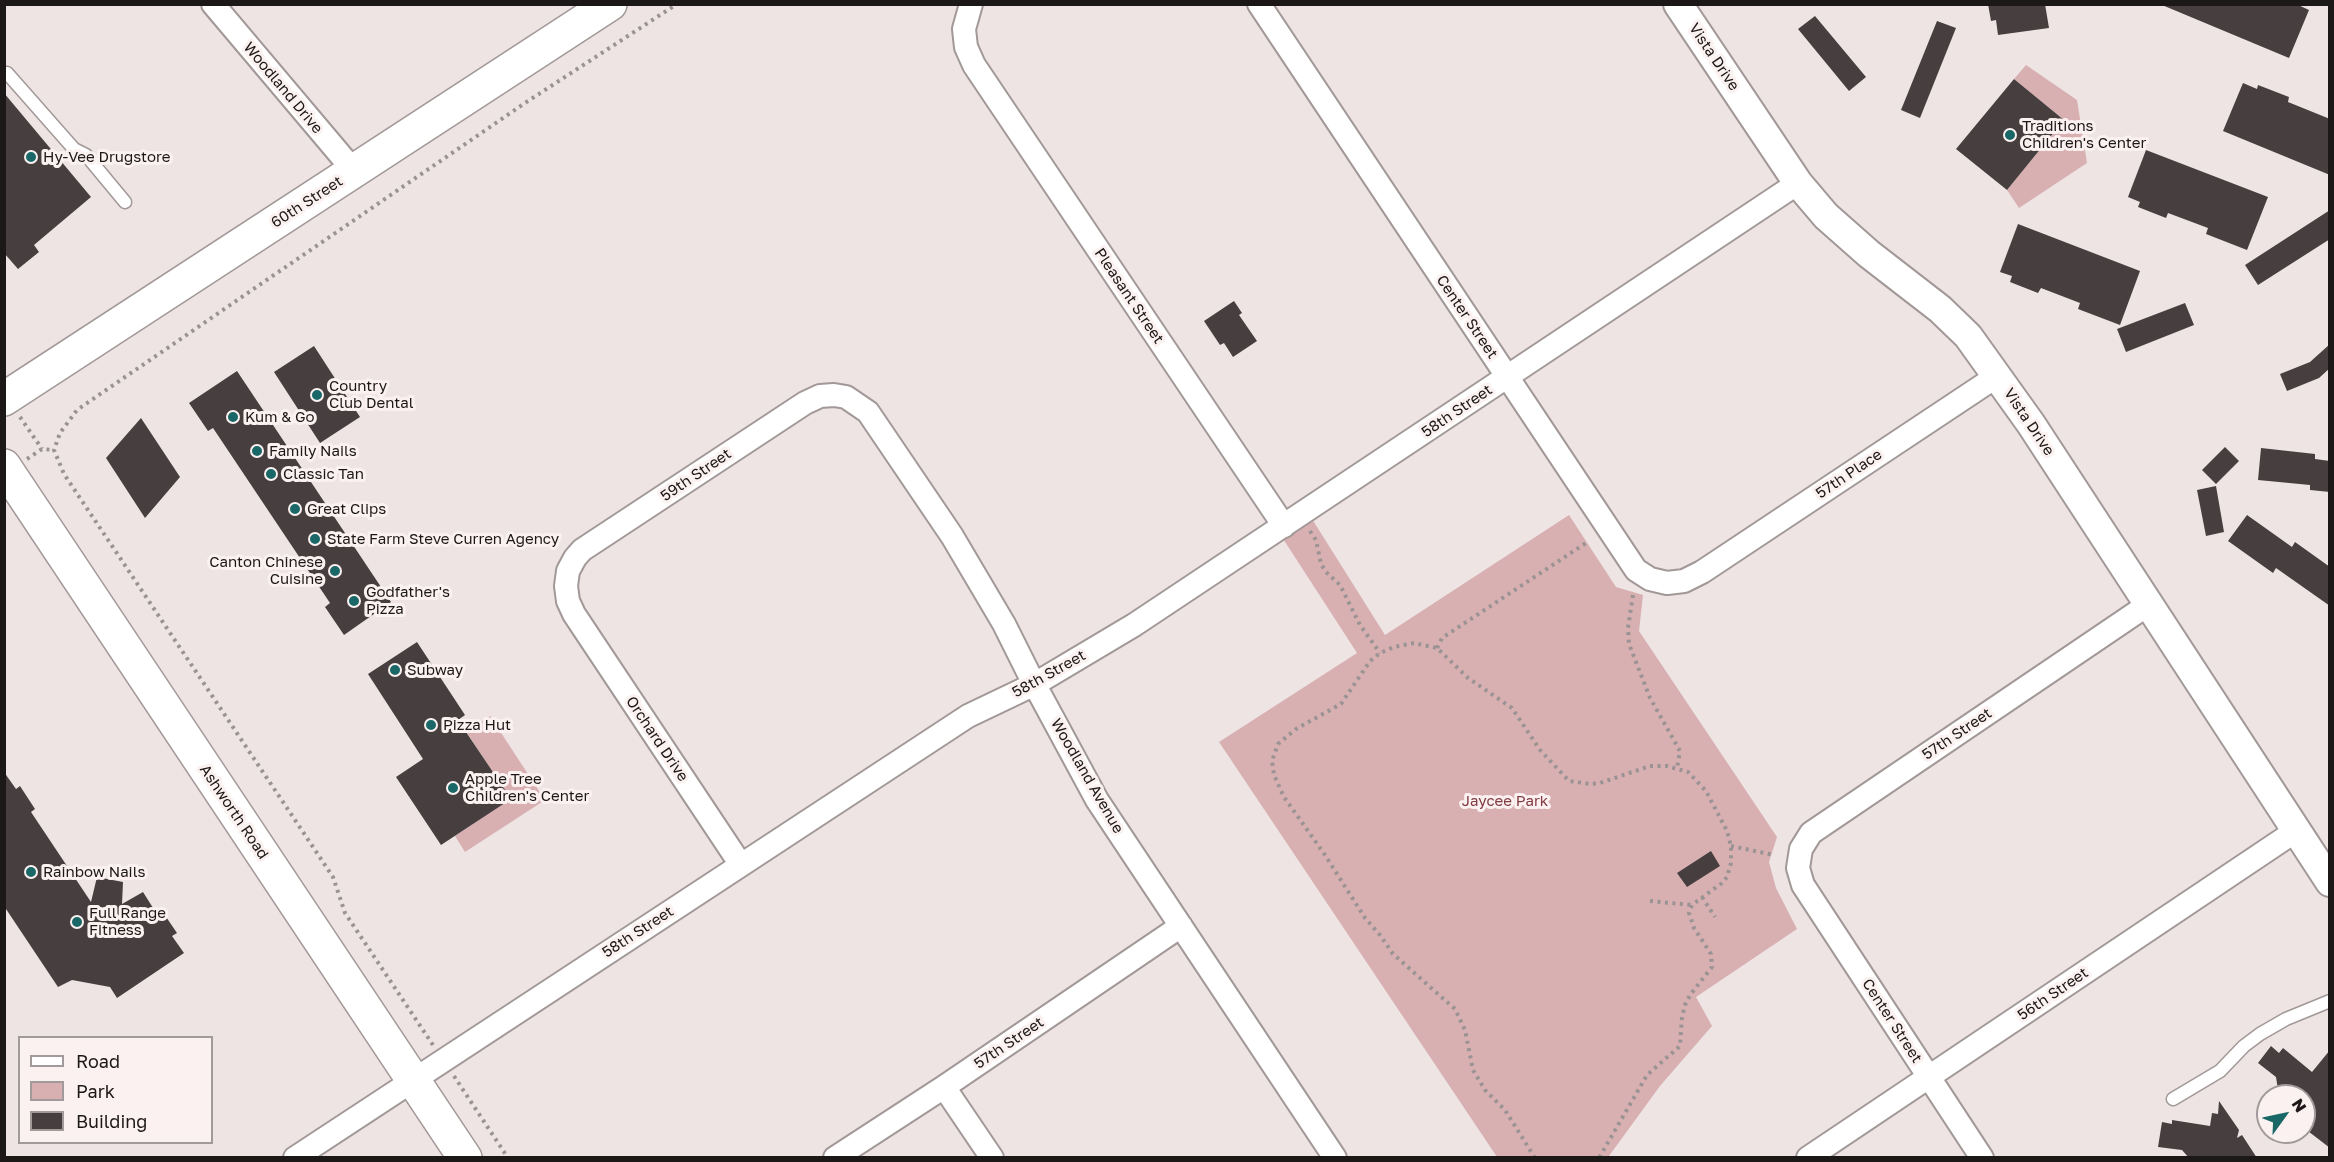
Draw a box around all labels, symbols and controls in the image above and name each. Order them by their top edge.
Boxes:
street label: Vista Drive [1685,20,1743,94]
street label: Woodland Drive [240,39,326,137]
place label: Traditions Children's Center [2022,117,2146,152]
marker: Traditions Children's Center [2003,128,2017,142]
place label: Hy-Vee Drugstore [43,148,170,166]
marker: Hy-Vee Drugstore [24,150,38,164]
street label: 60th Street [268,172,346,232]
street label: Pleasant Street [1090,245,1168,347]
street label: Center Street [1433,272,1501,362]
place label: Country Club Dental [329,377,414,412]
street label: 58th Street [1418,381,1496,441]
street label: Vista Drive [2000,385,2058,459]
marker: Country Club Dental [310,388,324,402]
place label: Kum & Go [245,408,315,426]
marker: Kum & Go [226,410,240,424]
place label: Family Nails [269,442,357,460]
marker: Family Nails [250,444,264,458]
street label: 59th Street [657,445,735,505]
street label: 57th Place [1813,445,1885,503]
place label: Classic Tan [283,465,364,483]
marker: Classic Tan [264,467,278,481]
place label: Great Clips [307,500,386,518]
marker: Great Clips [288,502,302,516]
place label: State Farm Steve Curren Agency [327,530,559,548]
marker: State Farm Steve Curren Agency [308,532,322,546]
place label: Canton Chinese Cuisine [209,553,323,588]
marker: Canton Chinese Cuisine [328,564,342,578]
place label: Godfather's Pizza [366,583,450,618]
marker: Godfather's Pizza [347,594,361,608]
street label: 58th Street [1009,646,1089,702]
place label: Subway [407,661,463,679]
marker: Subway [388,663,402,677]
street label: Orchard Drive [622,693,692,785]
street label: 57th Street [1919,704,1995,764]
street label: Woodland Avenue [1047,715,1127,837]
place label: Pizza Hut [443,716,511,734]
marker: Pizza Hut [424,718,438,732]
street label: Ashworth Road [196,761,272,863]
place label: Apple Tree Children's Center [465,770,589,805]
marker: Apple Tree Children's Center [446,781,460,795]
park label: Jaycee Park [1462,792,1548,810]
place label: Rainbow Nails [43,863,145,881]
marker: Rainbow Nails [24,865,38,879]
street label: 58th Street [599,902,677,962]
place label: Full Range Fitness [89,904,166,939]
marker: Full Range Fitness [70,915,84,929]
street label: 56th Street [2014,964,2092,1024]
street label: Center Street [1858,976,1926,1066]
street label: 57th Street [971,1013,1047,1073]
legend [18,1036,213,1144]
text: Road [76,1050,120,1072]
text: Park [76,1080,115,1102]
north arrow [2256,1084,2316,1144]
text: N [2288,1095,2311,1116]
text: Building [76,1110,147,1132]

